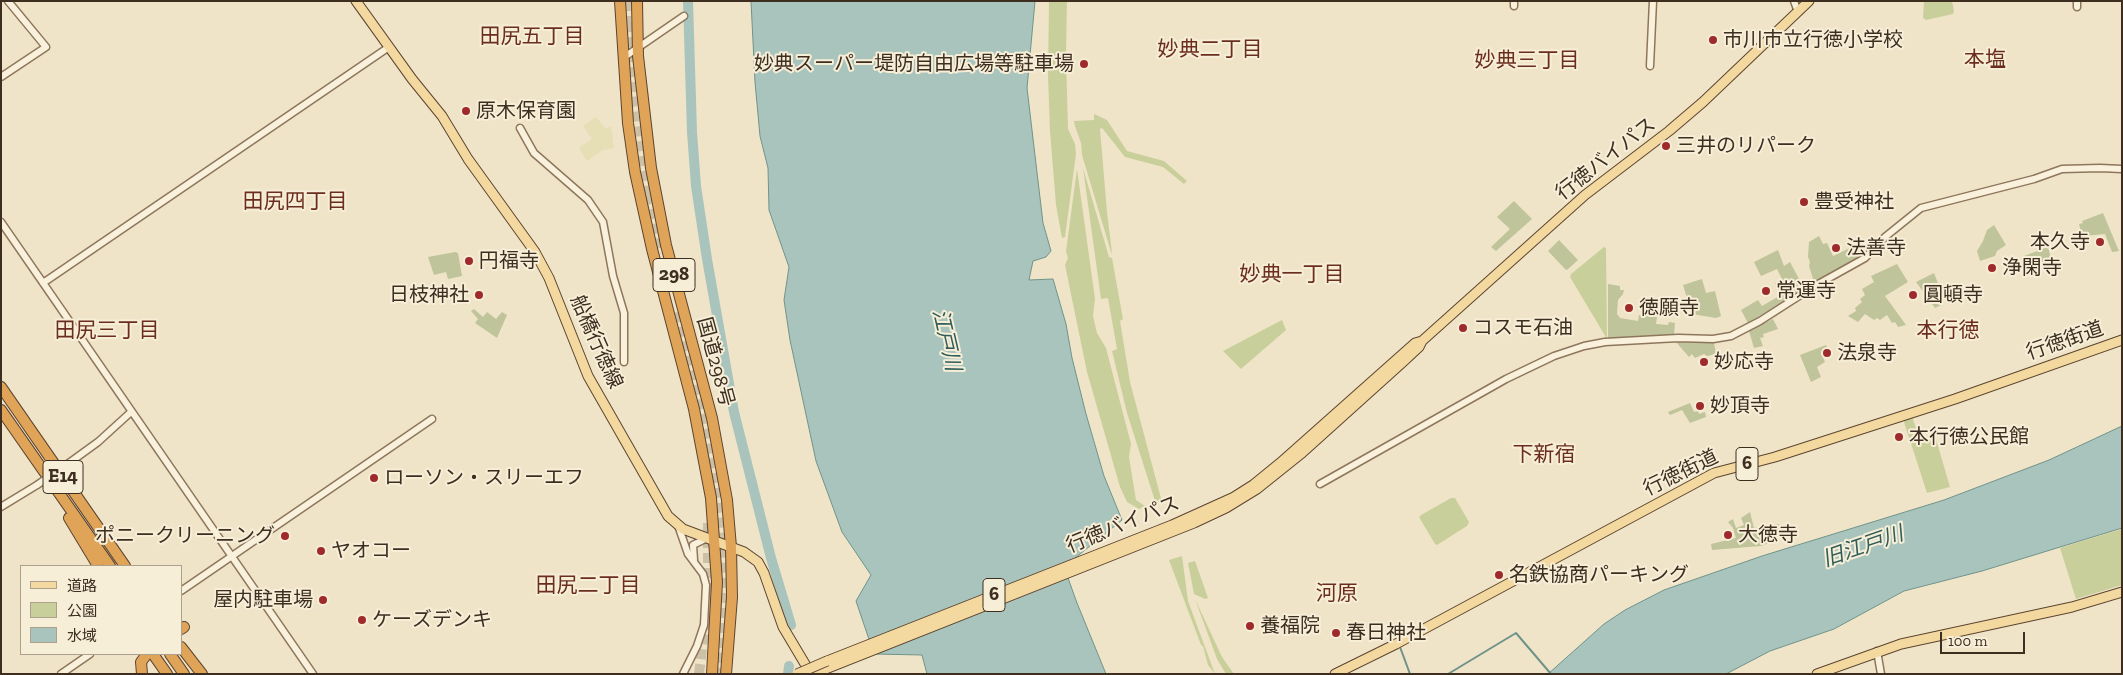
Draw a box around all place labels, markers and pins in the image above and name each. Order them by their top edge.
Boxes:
place label: 市川市立行徳小学校 [1723,28,1903,52]
marker: 市川市立行徳小学校 [1707,34,1719,46]
place label: 妙典スーパー堤防自由広場等駐車場 [754,52,1074,76]
marker: 妙典スーパー堤防自由広場等駐車場 [1078,58,1090,70]
place label: 原木保育園 [476,99,576,123]
marker: 原木保育園 [460,105,472,117]
place label: 三井のリパーク [1676,134,1816,158]
marker: 三井のリパーク [1660,140,1672,152]
place label: 豊受神社 [1814,190,1894,214]
marker: 豊受神社 [1798,196,1810,208]
place label: 本久寺 [2030,230,2090,254]
place label: 法善寺 [1846,236,1906,260]
marker: 本久寺 [2094,236,2106,248]
marker: 法善寺 [1830,242,1842,254]
place label: 円福寺 [479,249,539,273]
marker: 円福寺 [463,255,475,267]
place label: 浄閑寺 [2002,256,2062,280]
marker: 浄閑寺 [1986,262,1998,274]
place label: 常運寺 [1776,279,1836,303]
place label: 日枝神社 [389,283,469,307]
place label: 圓頓寺 [1923,283,1983,307]
marker: 常運寺 [1760,285,1772,297]
marker: 日枝神社 [473,289,485,301]
marker: 圓頓寺 [1907,289,1919,301]
place label: 徳願寺 [1639,296,1699,320]
marker: 徳願寺 [1623,302,1635,314]
place label: コスモ石油 [1473,316,1573,340]
marker: コスモ石油 [1457,322,1469,334]
place label: 法泉寺 [1837,341,1897,365]
marker: 法泉寺 [1821,347,1833,359]
place label: 妙応寺 [1714,350,1774,374]
marker: 妙応寺 [1698,356,1710,368]
place label: 妙頂寺 [1710,394,1770,418]
marker: 妙頂寺 [1694,400,1706,412]
place label: 本行徳公民館 [1909,425,2029,449]
marker: 本行徳公民館 [1893,431,1905,443]
place label: ローソン・スリーエフ [384,466,584,490]
marker: ローソン・スリーエフ [368,472,380,484]
place label: 大徳寺 [1738,523,1798,547]
place label: ポニークリーニング [95,524,275,548]
marker: 大徳寺 [1722,529,1734,541]
marker: ポニークリーニング [279,530,291,542]
place label: ヤオコー [331,539,411,563]
marker: ヤオコー [315,545,327,557]
place label: 名鉄協商パーキング [1509,563,1689,587]
marker: 名鉄協商パーキング [1493,569,1505,581]
place label: 屋内駐車場 [213,588,313,612]
marker: 屋内駐車場 [317,594,329,606]
place label: ケーズデンキ [372,608,492,632]
marker: ケーズデンキ [356,614,368,626]
place label: 養福院 [1260,614,1320,638]
marker: 養福院 [1244,620,1256,632]
place label: 春日神社 [1346,621,1426,645]
marker: 春日神社 [1330,627,1342,639]

